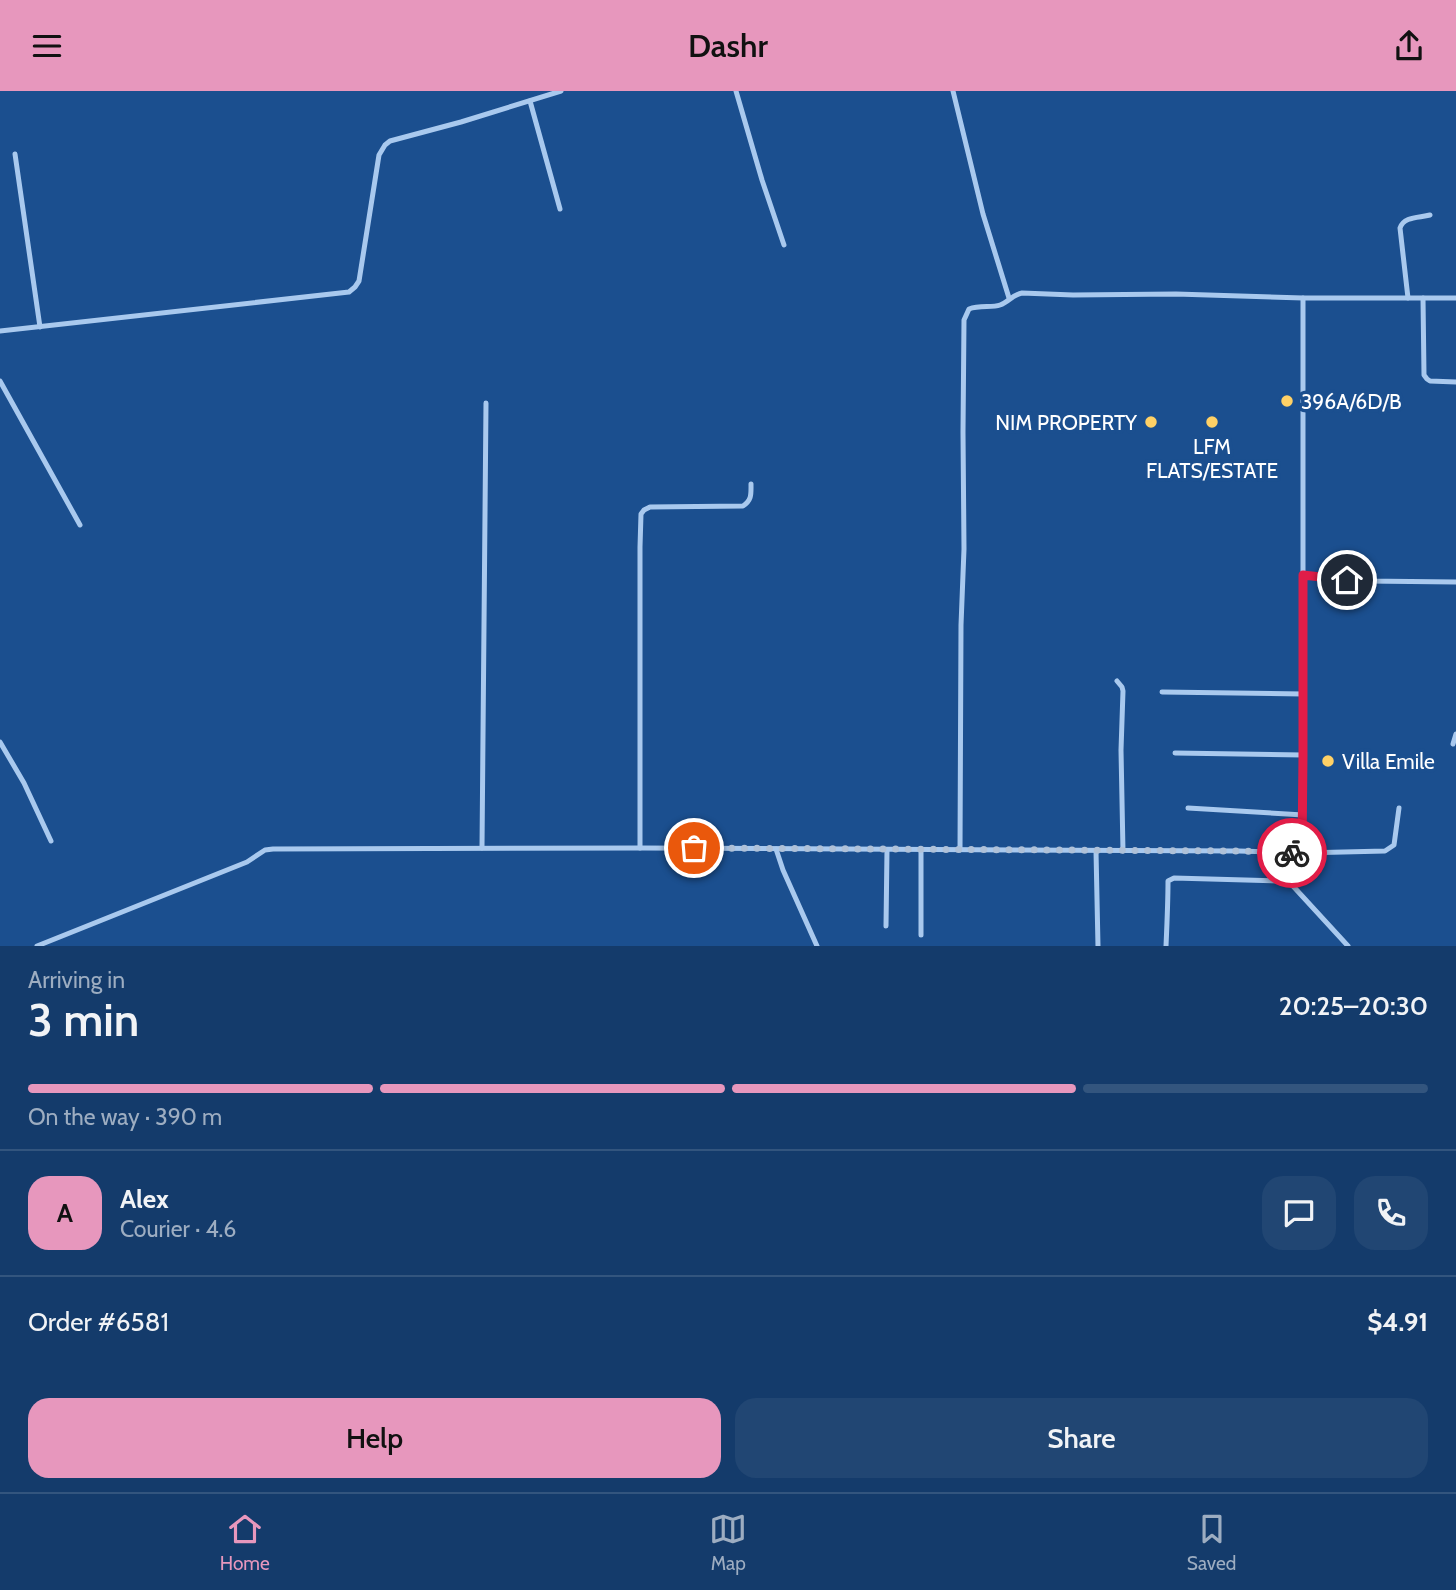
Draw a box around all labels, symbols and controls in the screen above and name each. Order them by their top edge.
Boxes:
text: Dashr [688,26,768,65]
icon: menu [28,27,66,65]
icon: share [1390,27,1428,65]
place label: 396A/6D/B [1301,389,1401,414]
marker: 396A/6D/B [1279,393,1295,409]
place label: NIM PROPERTY [995,410,1138,435]
marker: NIM PROPERTY [1143,414,1159,430]
marker: LFM FLATS/ESTATE [1204,414,1220,430]
place label: LFM FLATS/ESTATE [1146,434,1278,483]
pin [1317,550,1377,610]
icon: home [1328,561,1366,599]
place label: Villa Emile [1342,749,1435,774]
marker: Villa Emile [1320,753,1336,769]
pin [664,818,724,878]
courier [1257,818,1327,888]
icon: bag [675,829,713,867]
icon: bike [1273,834,1311,872]
text: Arriving in [28,966,125,994]
text: 20:25–20:30 [1279,990,1428,1022]
text: 3 min [28,992,139,1048]
text: On the way · 390 m [28,1103,222,1131]
button: chat [1262,1176,1336,1250]
button: phone [1354,1176,1428,1250]
text: Alex [120,1183,169,1215]
text: A [57,1197,73,1229]
text: Courier · 4.6 [120,1215,236,1243]
text: Order #6581 [28,1306,169,1338]
text: $4.91 [1367,1306,1428,1338]
button: Help [28,1398,721,1478]
button: Share [735,1398,1428,1478]
tab: Home [220,1510,270,1575]
tab: Map [709,1510,747,1575]
tab: Saved [1187,1510,1236,1575]

